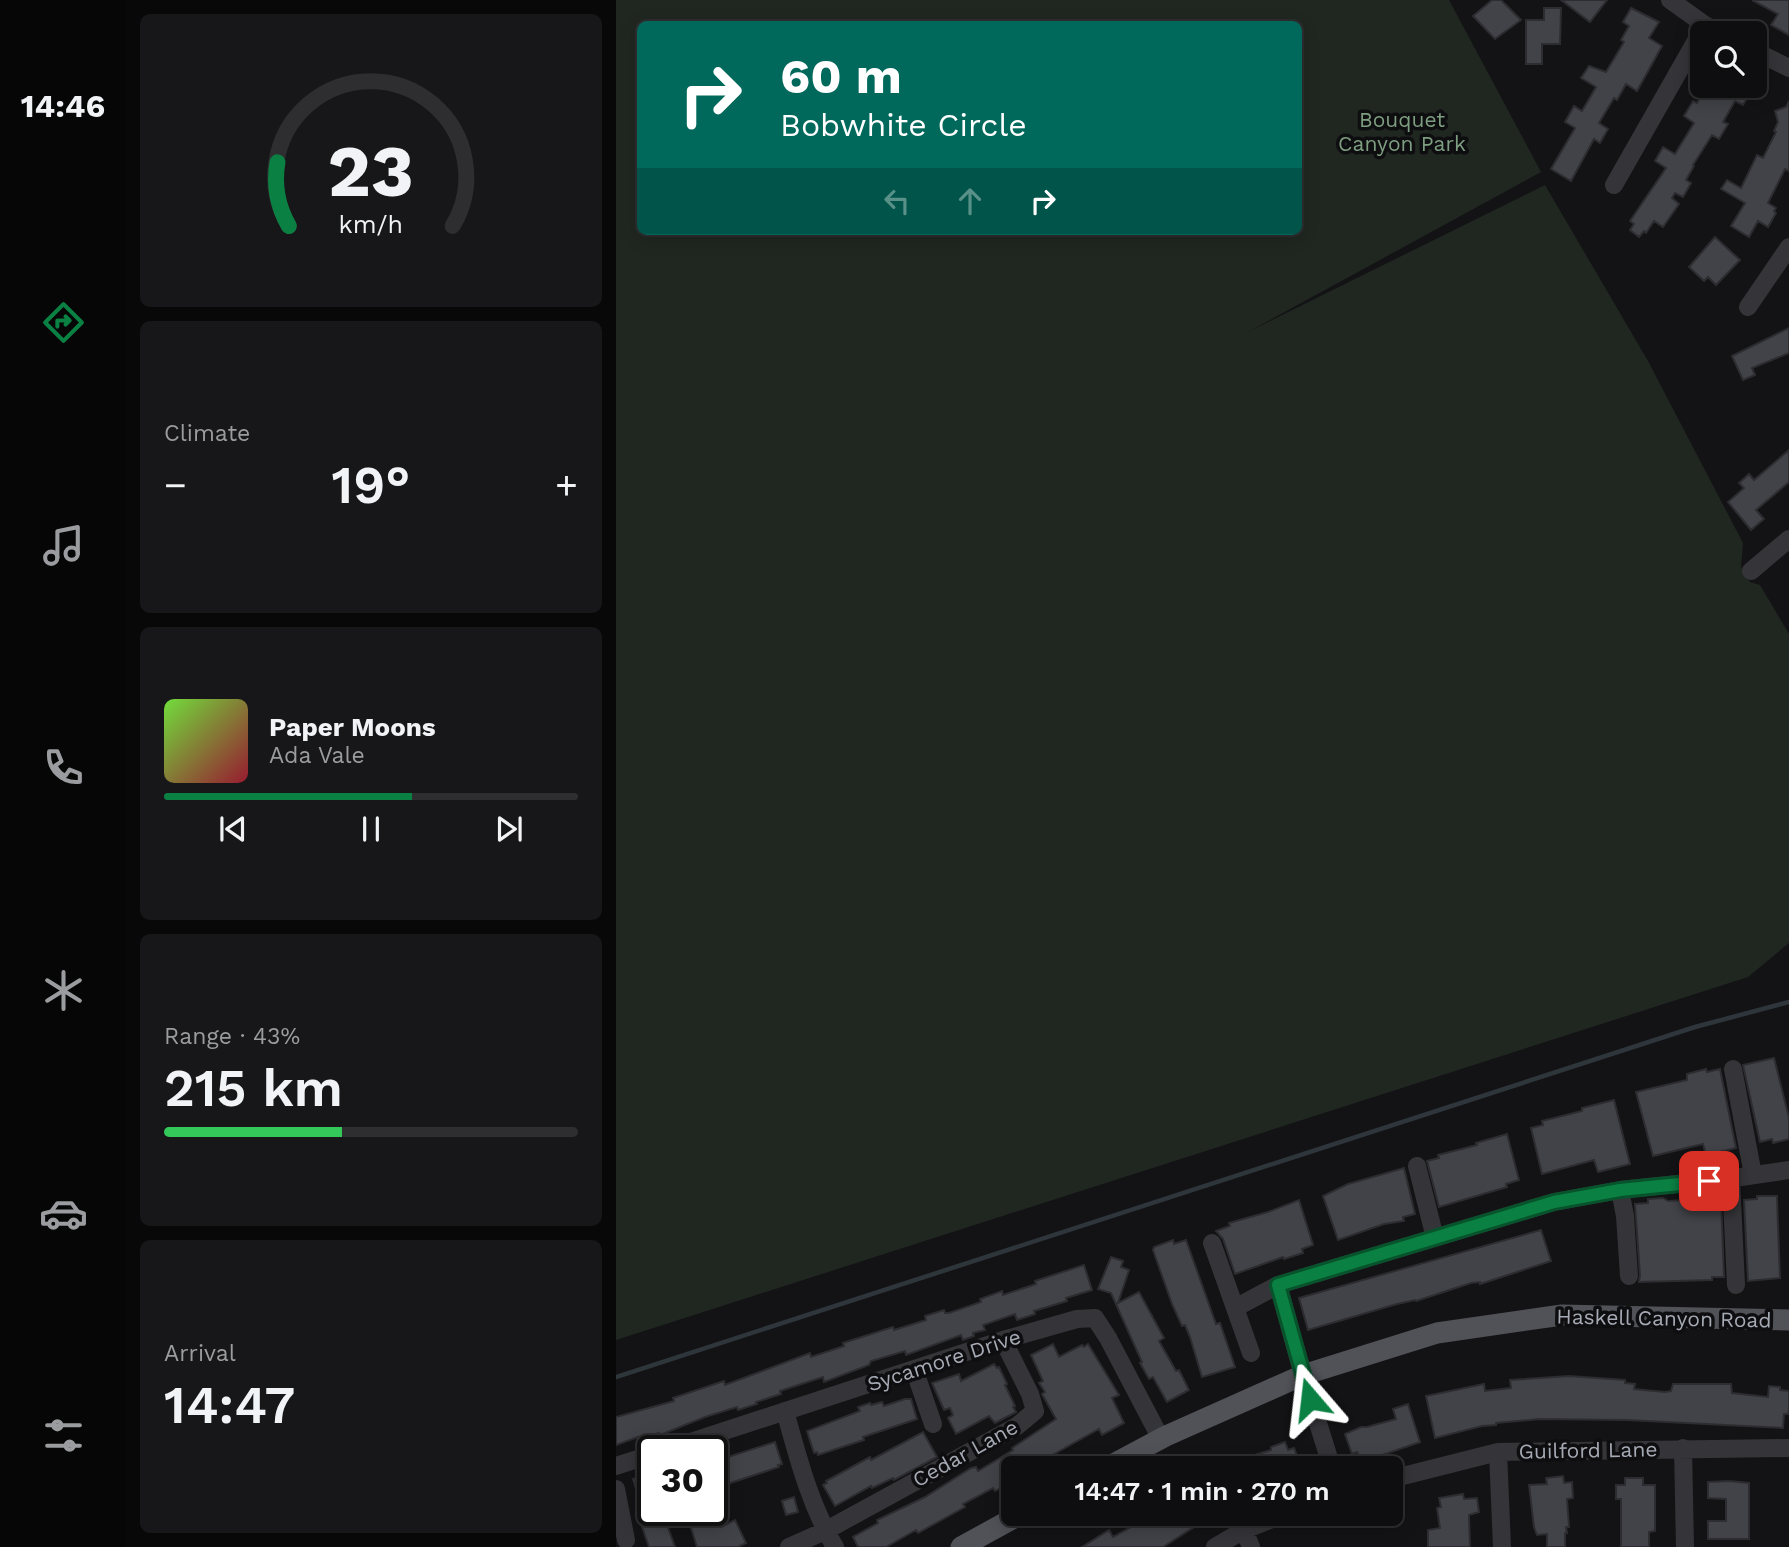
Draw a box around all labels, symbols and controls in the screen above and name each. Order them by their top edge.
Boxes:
map controls [1690,21,1767,98]
button: search [1690,21,1767,98]
text: 60 m [780,47,902,105]
icon: right [665,49,756,140]
text: 14:46 [21,87,105,125]
text: Bobwhite Circle [780,106,1027,144]
park label: Bouquet Canyon Park [1338,107,1466,156]
text: 23 [328,129,414,215]
icon: left [878,182,916,220]
icon: ahead [951,182,989,220]
icon: right [1024,182,1062,220]
text: km/h [339,210,403,239]
icon: directions [39,298,88,347]
text: Climate [164,420,250,447]
text: 19° [332,455,410,516]
text: − [164,463,187,507]
text: + [555,463,578,507]
icon: music [39,521,88,570]
text: Paper Moons [269,712,436,742]
text: Ada Vale [269,742,365,769]
icon: phone [39,743,88,792]
icon: previous [214,810,252,848]
icon: pause [352,810,390,848]
icon: next [490,810,528,848]
icon: climate [39,966,88,1015]
text: Range · 43% [164,1023,300,1050]
text: 215 km [164,1058,343,1119]
pin [1679,1151,1739,1211]
icon: arrive [1690,1162,1728,1200]
icon: car [39,1189,88,1238]
street label: Haskell Canyon Road [1556,1304,1772,1332]
street label: Sycamore Drive [864,1323,1024,1397]
text: Arrival [164,1340,236,1367]
position arrow [1273,1362,1347,1436]
text: 14:47 [164,1375,295,1436]
icon: filters [39,1411,88,1460]
street label: Cedar Lane [908,1414,1022,1492]
speed limit sign: 30 [637,1435,728,1526]
street label: Guilford Lane [1518,1436,1658,1464]
text: 14:47 · 1 min · 270 m [1074,1476,1330,1506]

